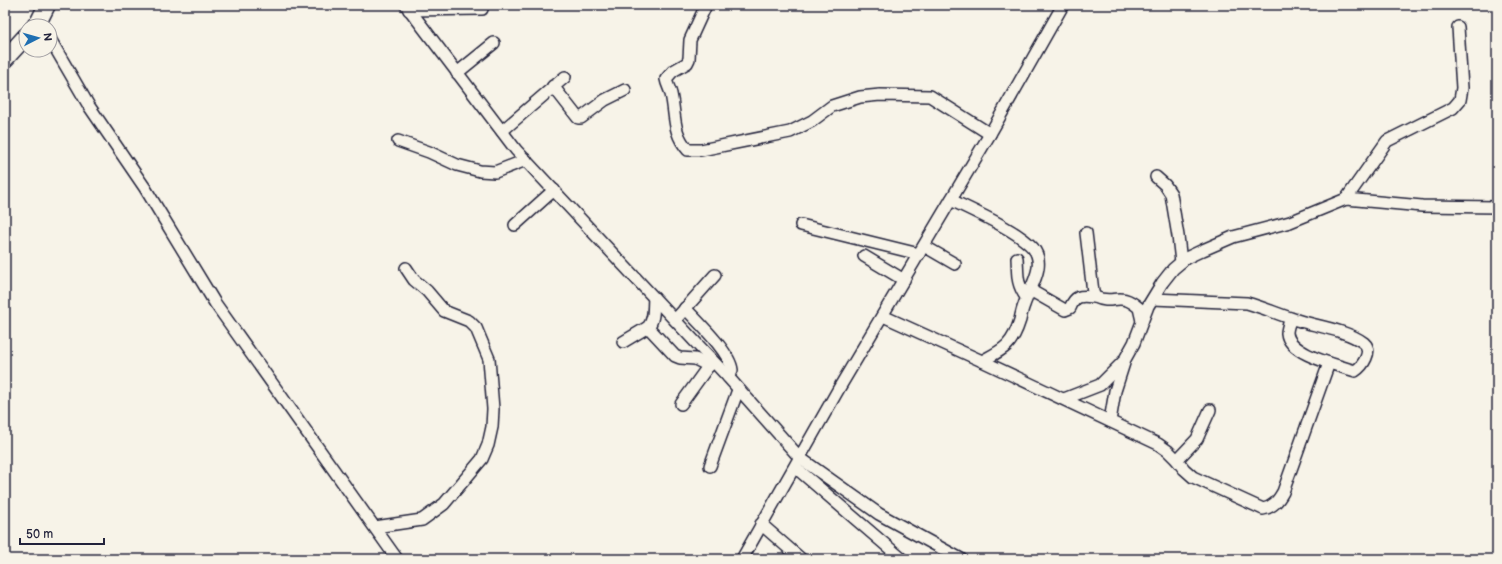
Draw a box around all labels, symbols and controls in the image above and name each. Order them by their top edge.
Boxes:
north arrow [18,18,58,58]
text: N [41,32,54,42]
scale bar [20,520,104,546]
text: 50 m [26,527,53,542]

